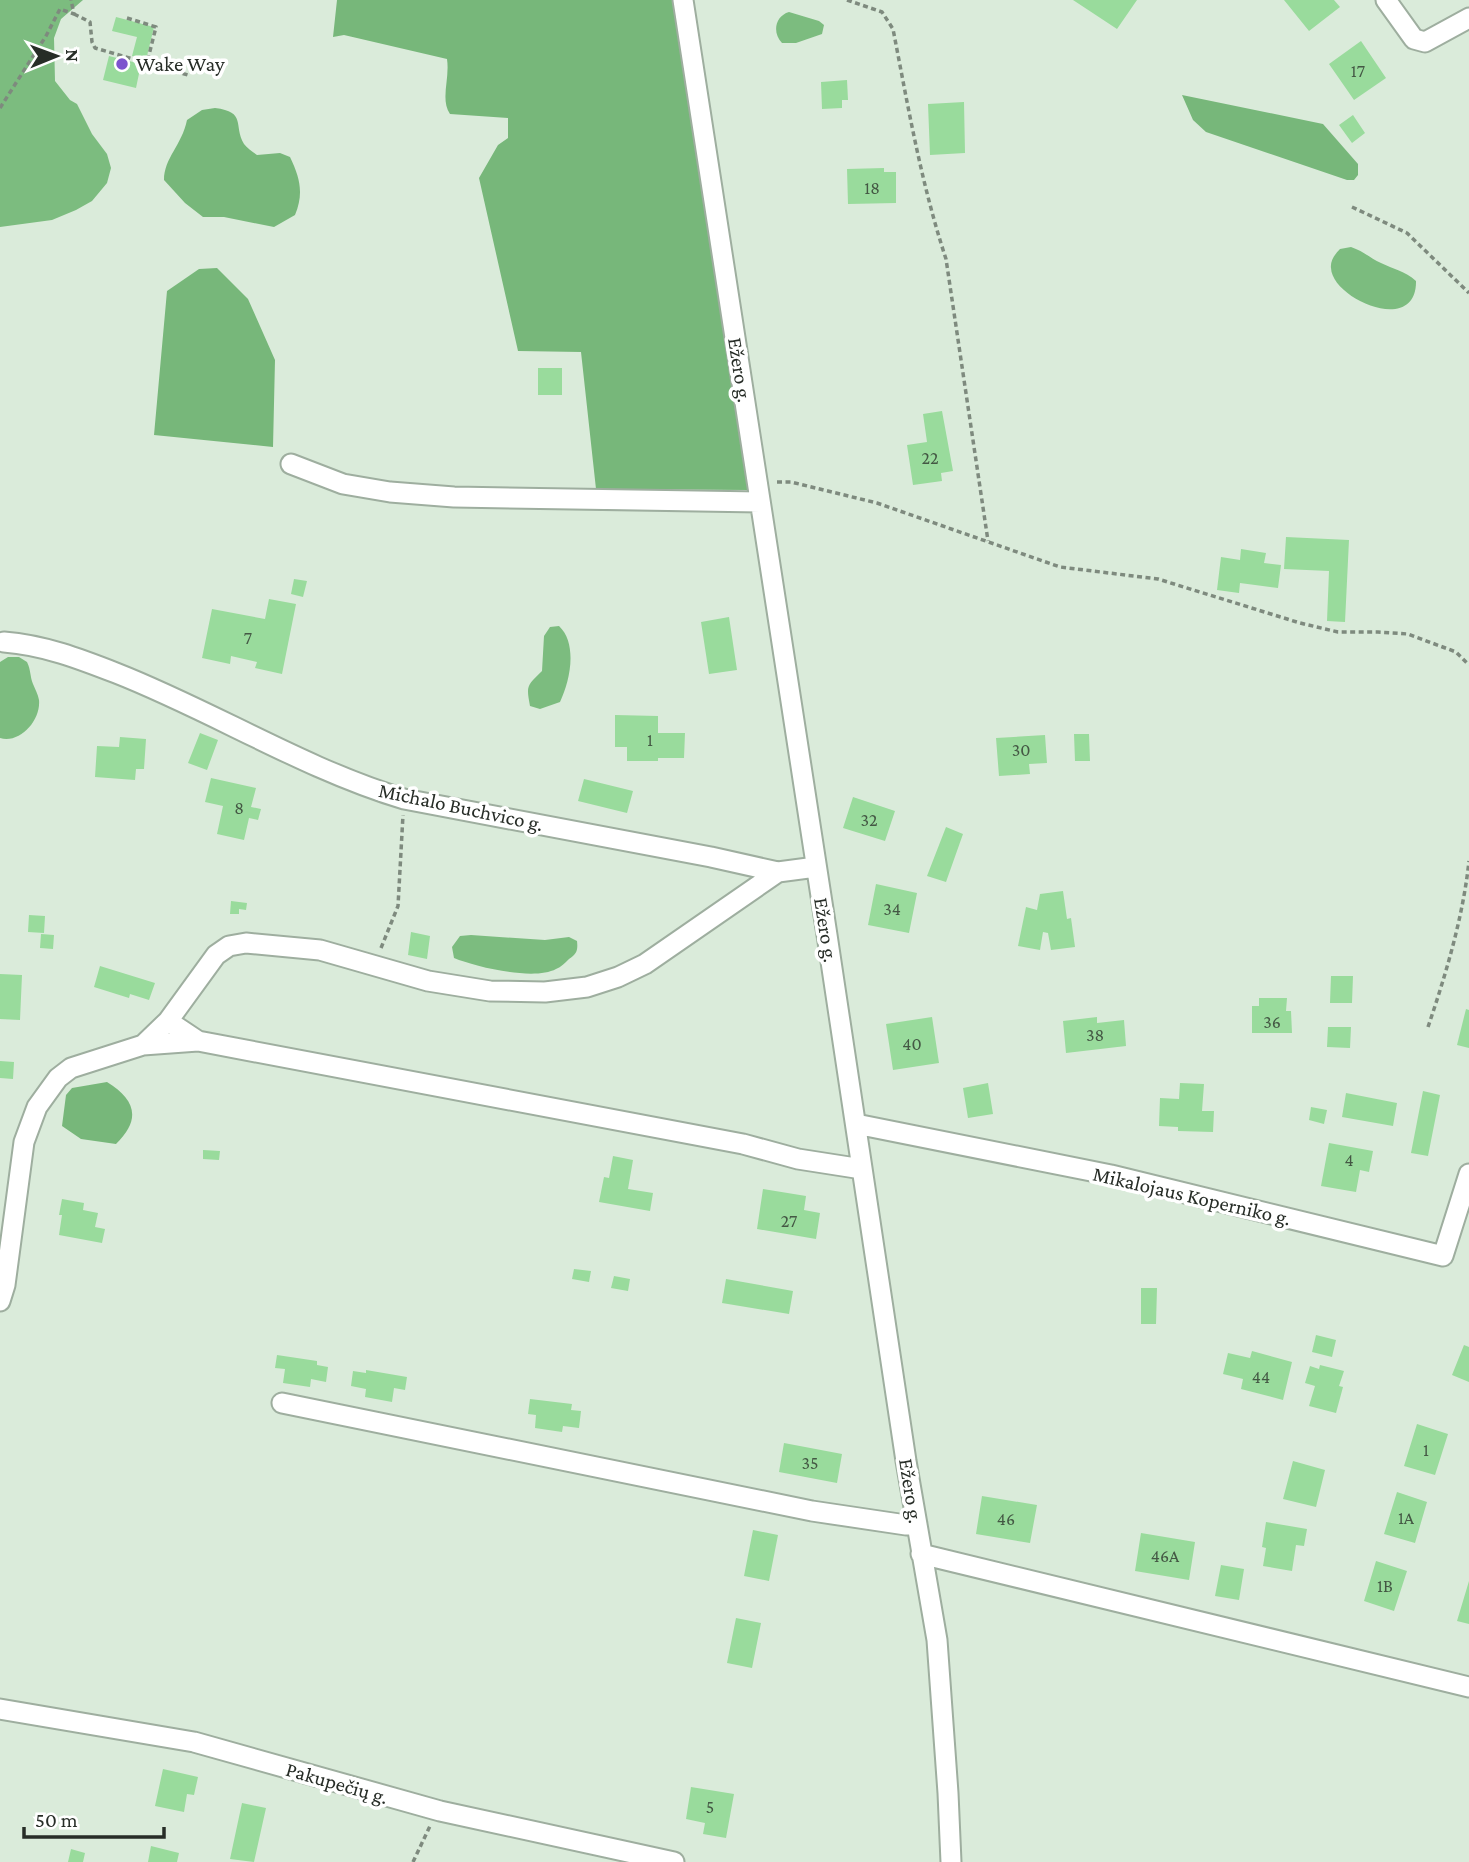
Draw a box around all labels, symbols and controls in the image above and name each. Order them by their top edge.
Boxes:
north arrow [21,21,91,91]
text: N [62,49,83,62]
place label: Wake Way [136,52,225,76]
marker: Wake Way [114,56,130,72]
house number: 17 [1351,61,1365,81]
house number: 18 [864,178,880,198]
street label: Ežero g. [723,336,757,404]
house number: 22 [921,448,939,468]
house number: 7 [244,628,252,648]
house number: 1 [647,730,653,750]
house number: 30 [1012,740,1030,760]
street label: Michalo Buchvico g. [376,778,546,836]
house number: 8 [234,798,244,818]
house number: 32 [860,810,878,830]
street label: Ežero g. [809,896,843,964]
house number: 34 [883,899,901,919]
house number: 36 [1263,1012,1281,1032]
house number: 38 [1086,1025,1104,1045]
house number: 40 [902,1034,922,1054]
house number: 4 [1344,1150,1354,1170]
street label: Mikalojaus Koperniko g. [1091,1162,1293,1230]
house number: 27 [781,1211,797,1231]
house number: 44 [1252,1367,1270,1387]
house number: 1 [1423,1440,1429,1460]
house number: 35 [801,1453,819,1473]
street label: Ežero g. [894,1457,928,1525]
house number: 1A [1398,1508,1415,1528]
house number: 46 [997,1509,1015,1529]
house number: 46A [1151,1546,1180,1566]
house number: 1B [1377,1576,1393,1596]
street label: Pakupečių g. [283,1757,391,1809]
scale bar [24,1796,164,1840]
house number: 5 [706,1797,714,1817]
text: 50 m [35,1808,78,1832]

